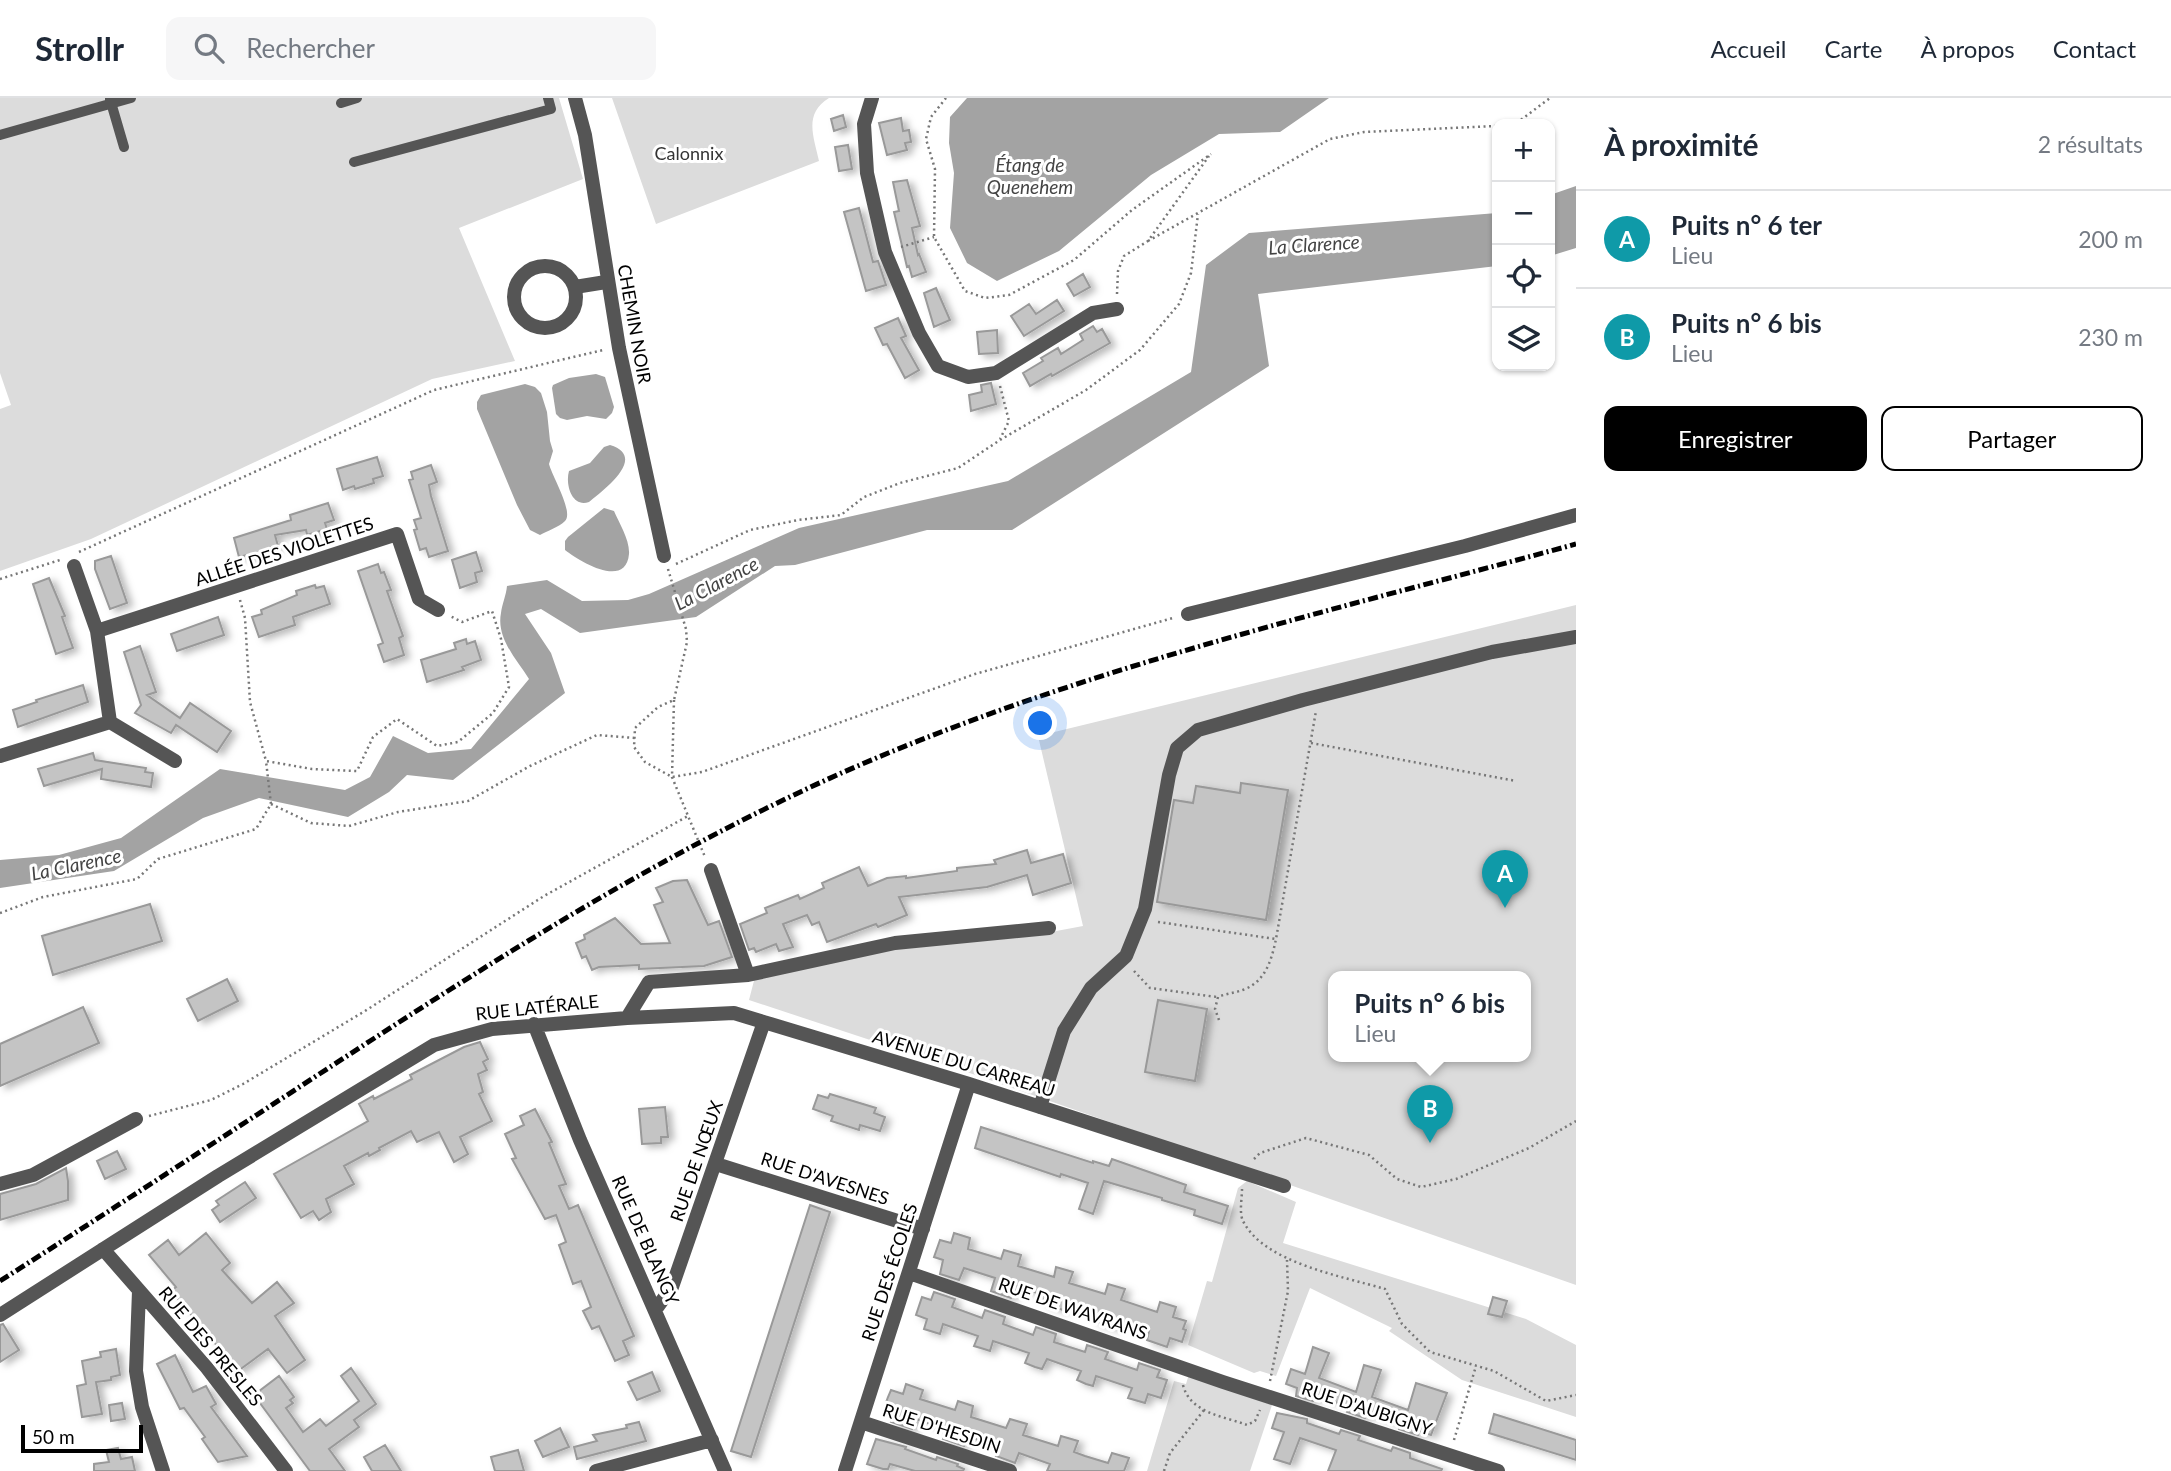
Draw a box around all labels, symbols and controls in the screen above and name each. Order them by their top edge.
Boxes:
search box [166,17,656,80]
text: Strollr [35,28,124,68]
icon: search [190,29,228,67]
text: Rechercher [246,32,375,64]
text: Accueil [1710,34,1786,63]
text: Carte [1824,34,1882,63]
text: À propos [1920,34,2015,63]
text: Contact [2053,34,2136,63]
map controls [1492,119,1555,371]
button: + [1492,119,1555,182]
text: À proximité [1604,126,1759,162]
text: 2 résultats [2038,130,2143,158]
park label: Calonnix [655,142,723,164]
water label: Étang de Quenehem [987,153,1073,198]
button: − [1492,182,1555,245]
text: Puits n° 6 ter [1671,209,1822,241]
text: A [1619,225,1635,253]
text: 200 m [2078,225,2143,253]
water label: La Clarence [1268,229,1360,259]
text: Lieu [1671,241,1713,269]
button: locate [1492,245,1555,308]
street label: CHEMIN NOIR [614,263,656,386]
text: Puits n° 6 bis [1671,307,1822,339]
button: layers [1492,308,1555,371]
text: B [1619,323,1635,351]
text: 230 m [2078,323,2143,351]
text: Lieu [1671,339,1713,367]
button: Enregistrer [1604,406,1867,471]
button: Partager [1881,406,2143,471]
street label: ALLÉE DES VIOLETTES [192,512,376,590]
water label: La Clarence [670,551,762,615]
your location [1023,706,1057,740]
water label: La Clarence [29,843,123,885]
pin: A [1482,850,1528,908]
popup [1328,971,1531,1062]
text: Puits n° 6 bis [1354,987,1505,1019]
street label: RUE LATÉRALE [474,990,600,1024]
text: Lieu [1354,1019,1396,1047]
street label: AVENUE DU CARREAU [870,1025,1058,1101]
pin: B [1407,1085,1453,1143]
street label: RUE DE NŒUX [665,1097,727,1224]
street label: RUE D'AVESNES [758,1147,892,1209]
street label: RUE DE BLANGY [608,1172,685,1309]
street label: RUE DES ÉCOLES [856,1200,922,1344]
street label: RUE DE WAVRANS [996,1272,1150,1344]
street label: RUE DES PRESLES [155,1282,267,1410]
street label: RUE D'AUBIGNY [1299,1377,1436,1440]
street label: RUE D'HESDIN [880,1399,1004,1457]
scale bar [21,1422,144,1454]
text: 50 m [32,1425,75,1448]

